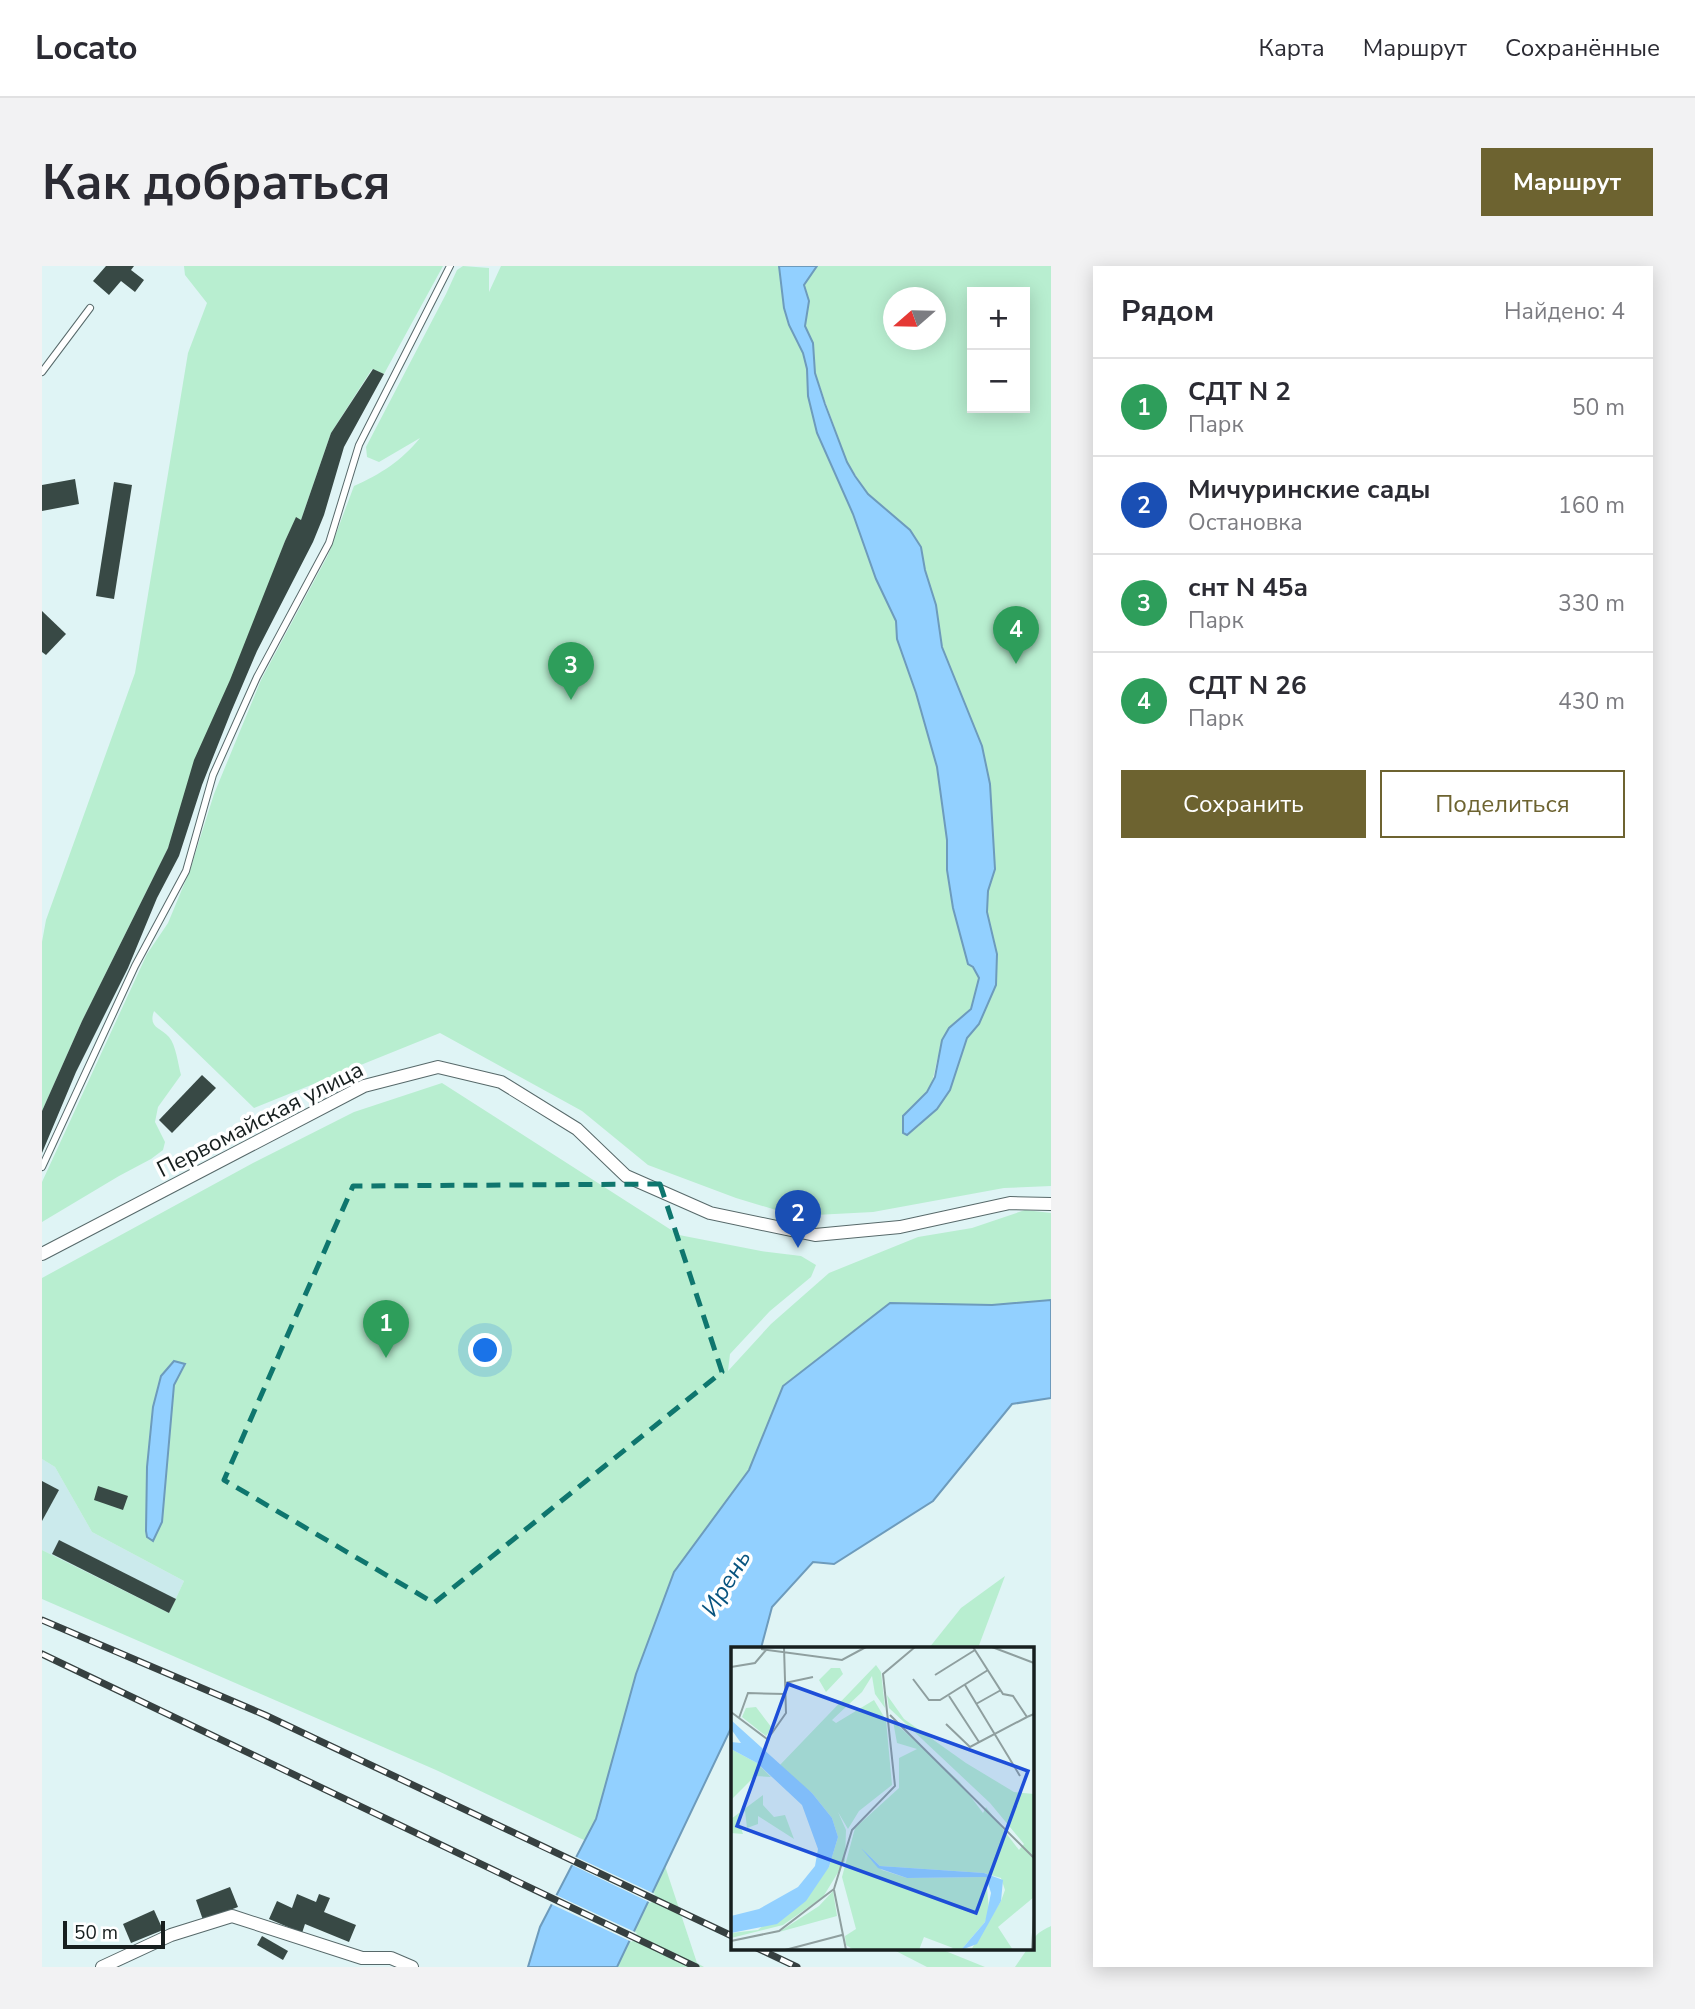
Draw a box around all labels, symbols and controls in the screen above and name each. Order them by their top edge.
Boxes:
text: Locato [35,26,137,71]
text: Карта [1259,32,1325,64]
text: Маршрут [1363,32,1467,64]
text: Сохранённые [1505,32,1660,64]
button: Маршрут [1481,148,1653,216]
text: Как добраться [42,149,390,216]
north arrow [883,287,946,350]
map controls [967,287,1030,413]
button: + [967,287,1030,350]
text: Рядом [1121,291,1214,332]
text: Найдено: 4 [1504,296,1625,327]
button: − [967,350,1030,413]
text: СДТ N 2 [1188,374,1291,409]
text: 1 [1137,392,1151,423]
text: 50 m [1572,392,1625,423]
text: Парк [1188,409,1244,440]
text: Мичуринские сады [1188,472,1431,507]
text: 2 [1137,490,1151,521]
text: 160 m [1558,490,1625,521]
text: Остановка [1188,507,1303,538]
text: снт N 45а [1188,570,1308,605]
text: 3 [1137,588,1151,619]
text: 330 m [1558,588,1625,619]
text: Парк [1188,605,1244,636]
pin: 4 [993,606,1039,664]
pin: 3 [548,642,594,700]
text: СДТ N 26 [1188,668,1306,703]
text: 4 [1137,686,1151,717]
text: 430 m [1558,686,1625,717]
text: Парк [1188,703,1244,734]
button: Сохранить [1121,770,1366,838]
button: Поделиться [1380,770,1625,838]
street label: Первомайская улица [152,1054,369,1185]
pin: 2 [775,1190,821,1248]
pin: 1 [363,1300,409,1358]
your location [468,1333,502,1367]
water label: Ирень [694,1544,758,1622]
inset map [731,1647,1034,1950]
scale bar [63,1918,164,1950]
text: 50 m [74,1920,118,1946]

